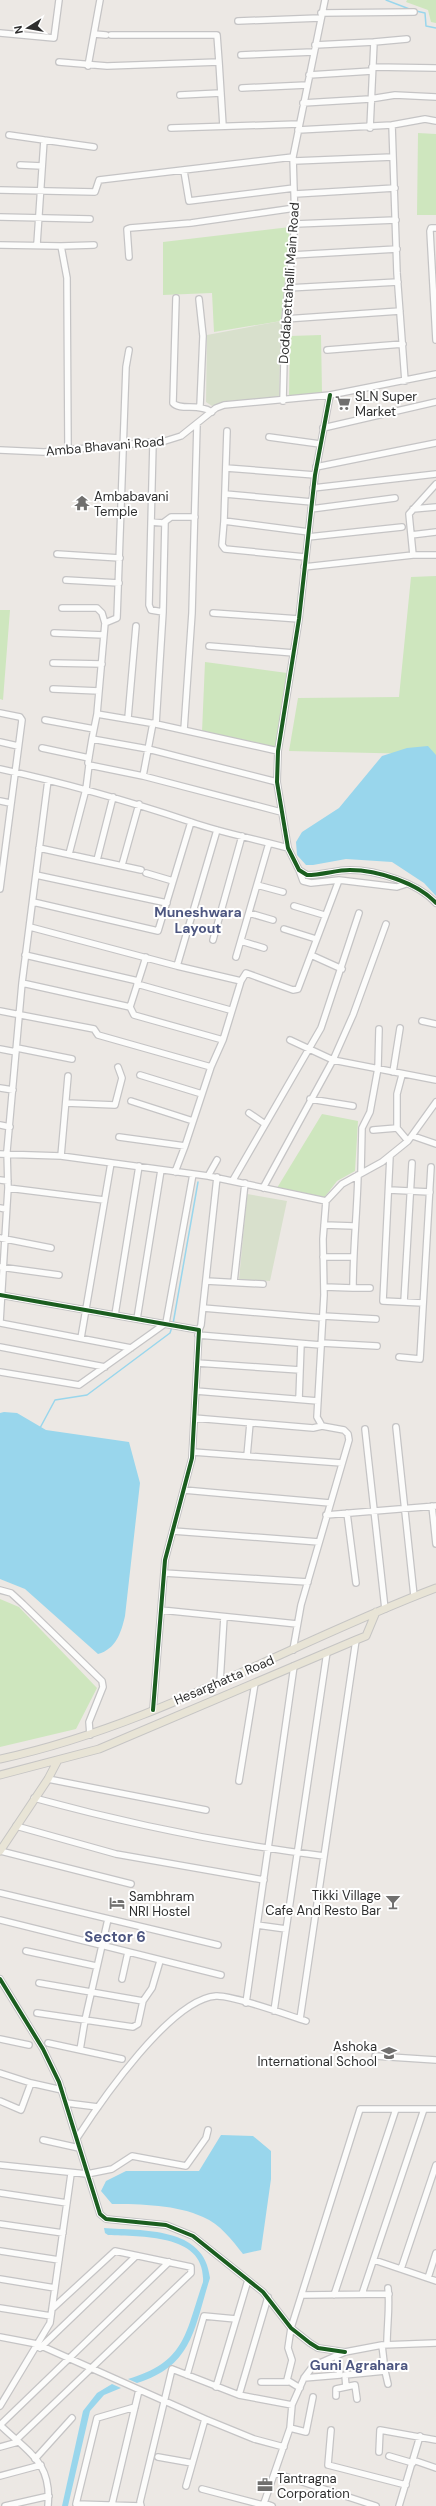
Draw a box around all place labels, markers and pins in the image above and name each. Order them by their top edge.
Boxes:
place label: SLN Super Market [355,388,417,420]
supermarket icon: SLN Super Market [334,394,352,412]
place label: Ambabavani Temple [94,488,169,520]
temple icon: Ambabavani Temple [73,494,91,512]
place label: Tikki Village Cafe And Resto Bar [265,1887,381,1919]
place label: Sambhram NRI Hostel [129,1888,194,1920]
bar icon: Tikki Village Cafe And Resto Bar [384,1893,402,1911]
hotel icon: Sambhram NRI Hostel [108,1894,126,1912]
place label: Ashoka International School [257,2038,377,2070]
school or university icon: Ashoka International School [380,2044,398,2062]
place label: Tantragna Corporation [277,2470,350,2502]
office icon: Tantragna Corporation [256,2476,274,2494]

